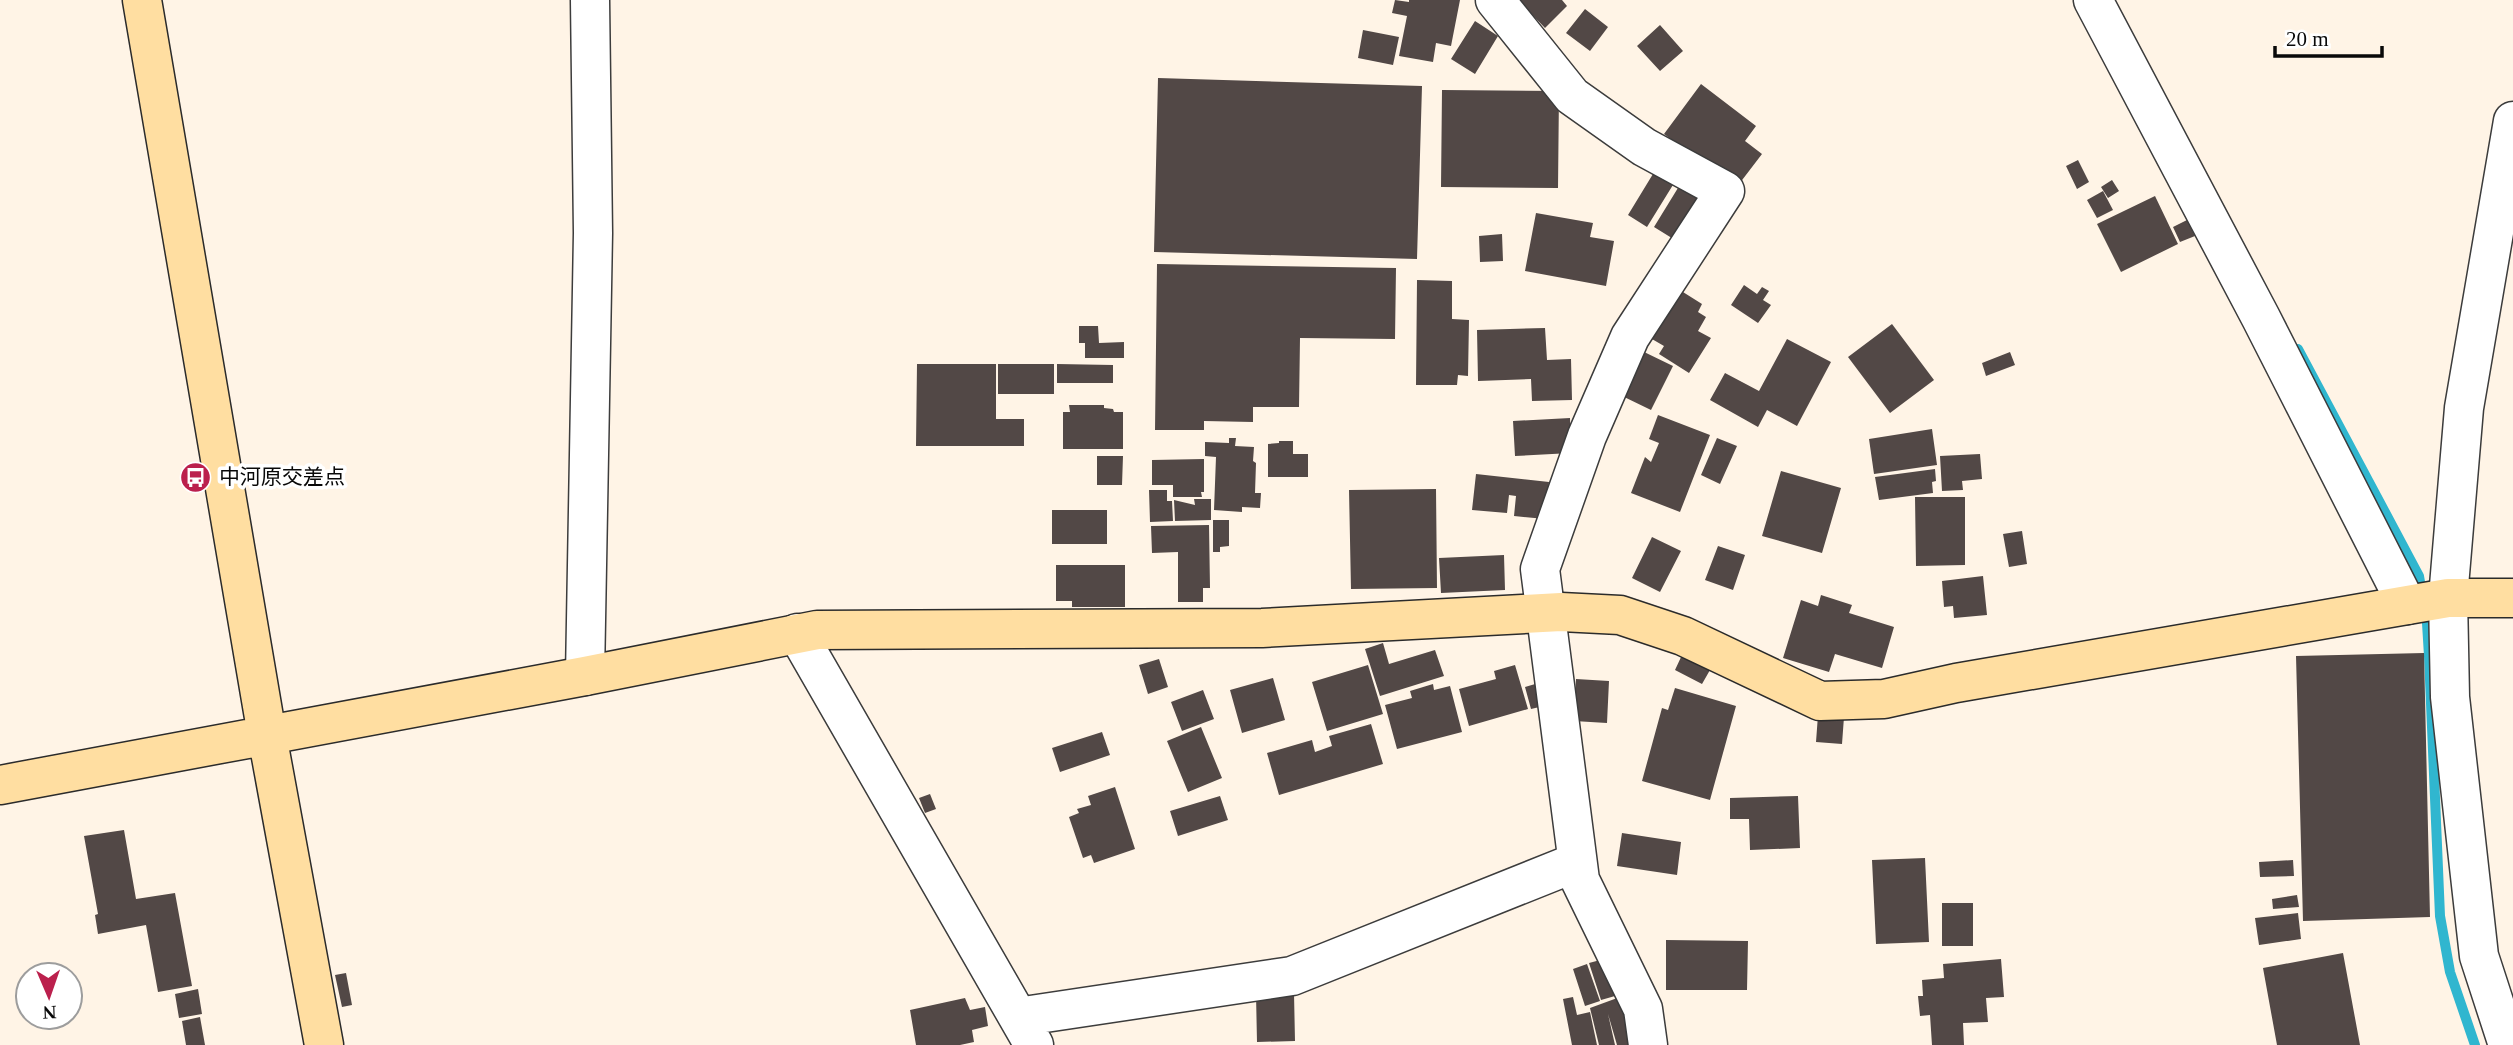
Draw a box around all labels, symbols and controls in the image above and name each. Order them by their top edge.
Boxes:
scale bar [2275,14,2382,58]
text: 20 m [2286,27,2329,51]
bus stop icon: 中河原交差点 [179,460,213,494]
place label: 中河原交差点 [219,465,345,489]
north arrow [14,961,84,1031]
text: N [42,1002,57,1023]

